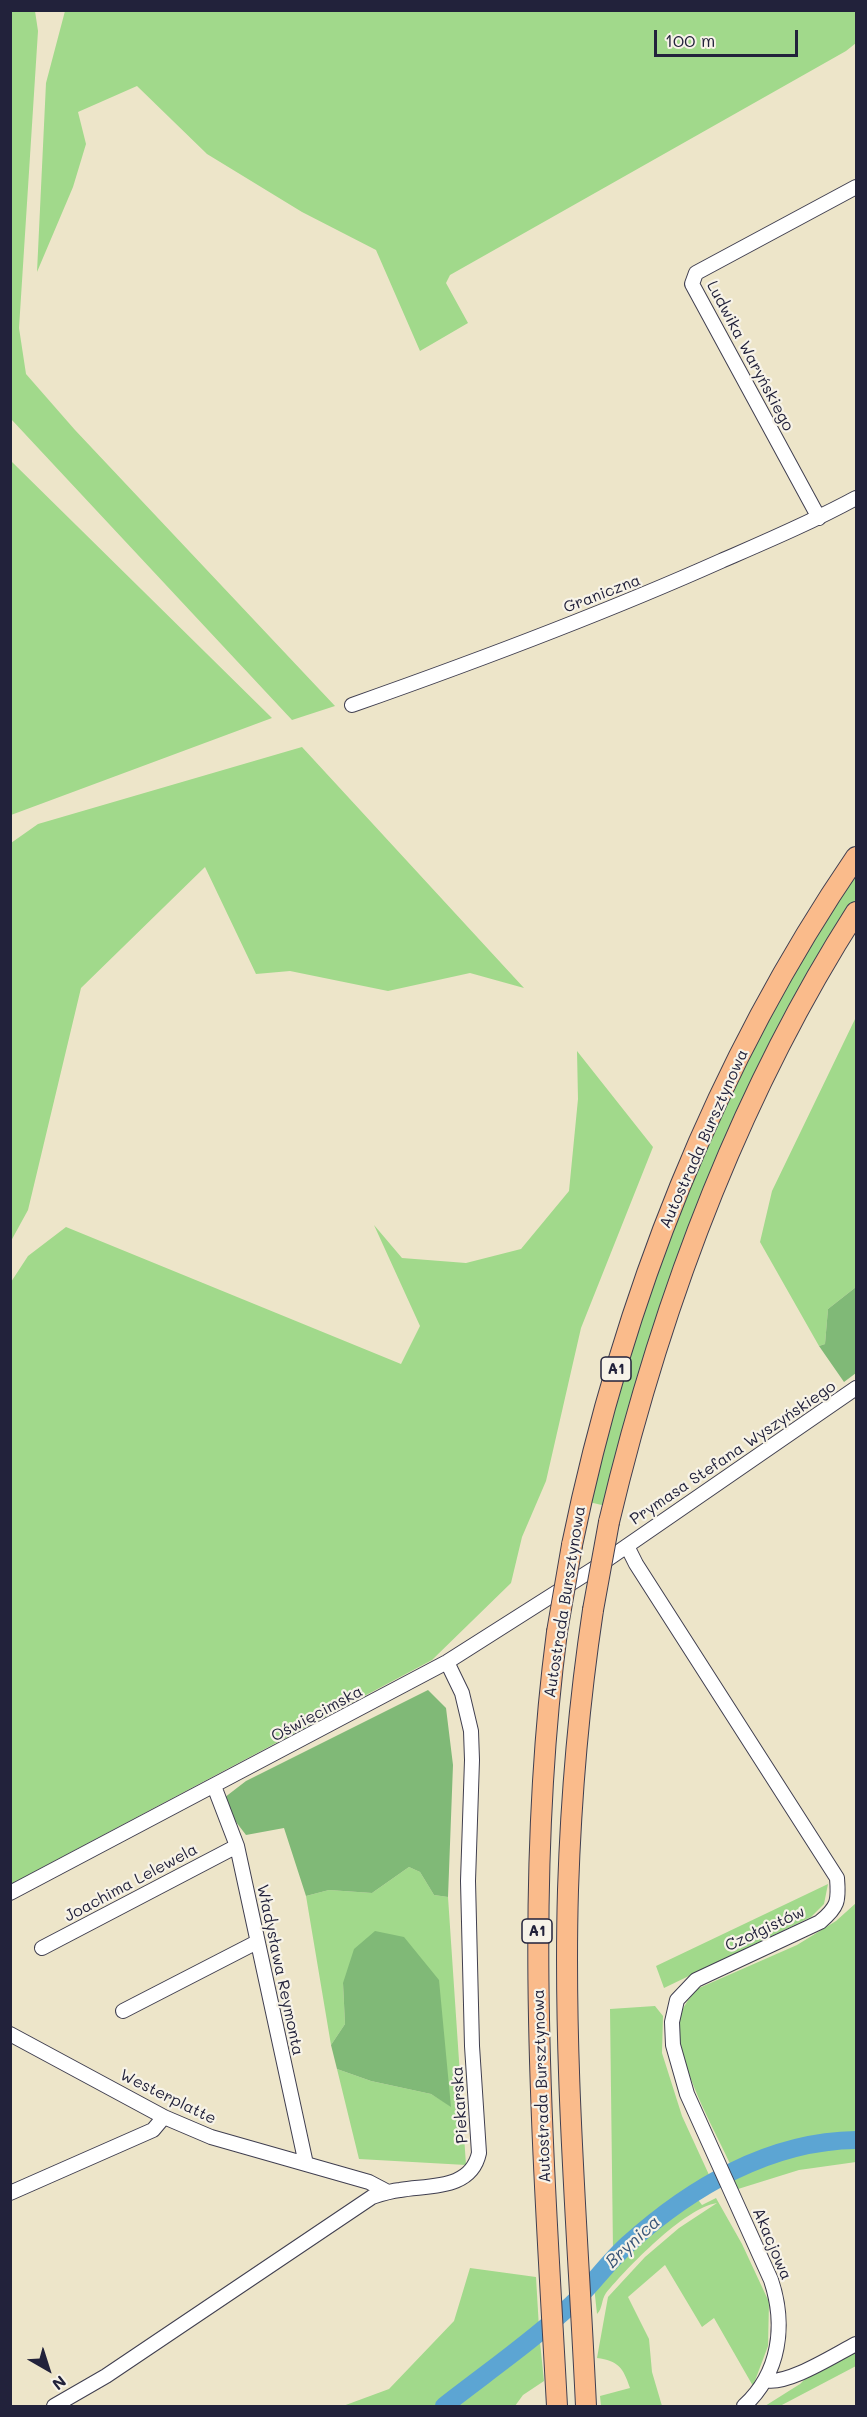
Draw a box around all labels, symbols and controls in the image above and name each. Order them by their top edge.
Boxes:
scale bar [657,18,801,56]
text: 100 m [665,28,715,52]
street label: Ludwika Waryńskiego [702,278,798,434]
street label: Graniczna [561,571,643,617]
street label: Autostrada Bursztynowa [656,1047,752,1231]
road number: A1 [601,1357,631,1381]
street label: Prymasa Stefana Wyszyńskiego [627,1377,839,1529]
street label: Autostrada Bursztynowa [540,1505,590,1699]
street label: Oświęcimska [268,1682,366,1746]
street label: Joachima Lelewela [61,1840,201,1926]
street label: Władysława Reymonta [252,1883,308,2057]
street label: Czołgistów [722,1902,808,1956]
road number: A1 [522,1919,552,1943]
street label: Autostrada Bursztynowa [529,1989,555,2183]
street label: Westerplatte [117,2065,219,2129]
street label: Piekarska [448,2066,472,2144]
street label: Akacjowa [748,2205,796,2283]
water label: Brynica [601,2211,665,2273]
north arrow [18,2339,78,2399]
text: N [48,2371,71,2395]

